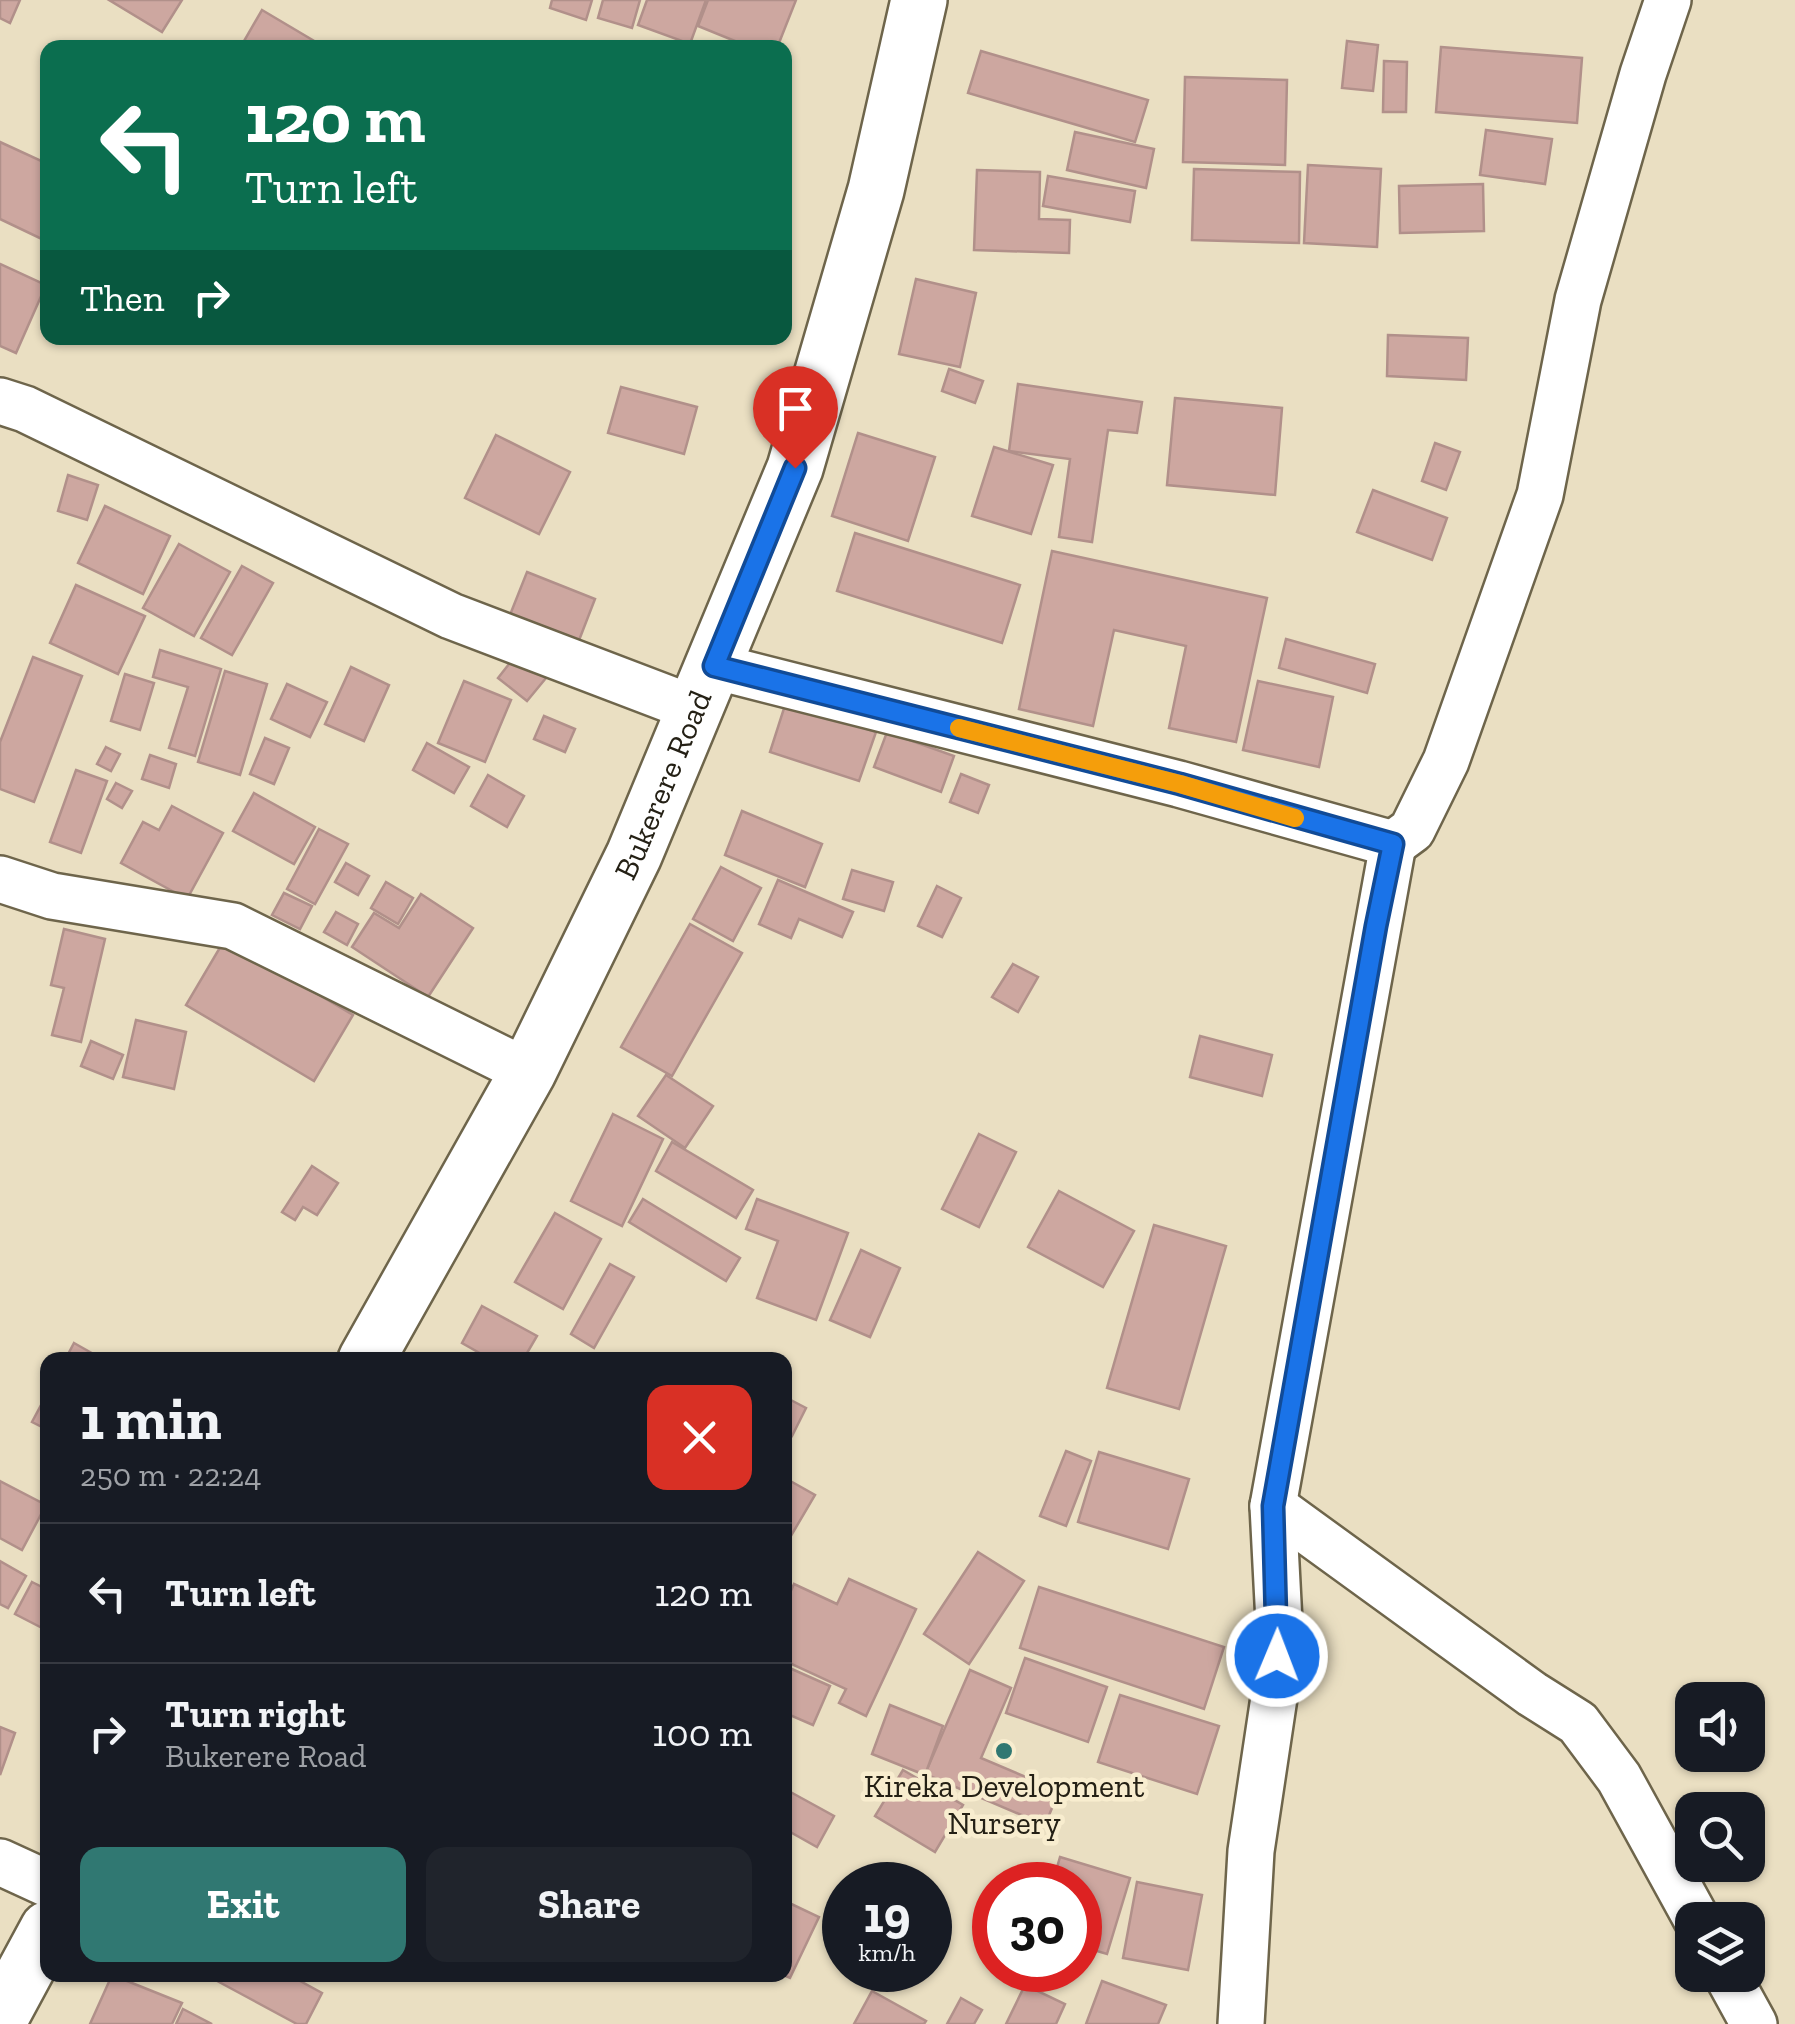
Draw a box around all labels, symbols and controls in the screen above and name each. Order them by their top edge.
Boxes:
text: 120 m [245,76,426,160]
icon: left [80,80,210,210]
text: Turn left [245,161,417,215]
icon: right [184,270,239,325]
text: Then [80,275,164,321]
pin [753,366,838,469]
icon: arrive [768,381,823,436]
street label: Bukerere Road [606,684,720,886]
text: 1 min [80,1382,222,1454]
button: close [647,1385,752,1490]
text: 250 m · 22:24 [80,1456,262,1494]
icon: left [80,1566,135,1621]
text: Turn left [165,1570,316,1616]
text: 120 m [654,1570,752,1616]
position arrow [1225,1604,1329,1708]
map controls [1675,1682,1765,1992]
button: sound [1675,1682,1765,1772]
text: Turn right [165,1691,345,1737]
icon: right [80,1706,135,1761]
text: 100 m [652,1710,752,1756]
text: Bukerere Road [165,1737,366,1775]
marker: Kireka Development Nursery [993,1740,1015,1762]
place label: Kireka Development Nursery [864,1767,1144,1842]
button: search [1675,1792,1765,1882]
button: Exit [80,1847,406,1962]
button: Share [426,1847,752,1962]
speed limit sign: 30 [972,1862,1102,1992]
text: 19 [864,1885,910,1945]
button: layers [1675,1902,1765,1992]
text: km/h [858,1937,916,1967]

